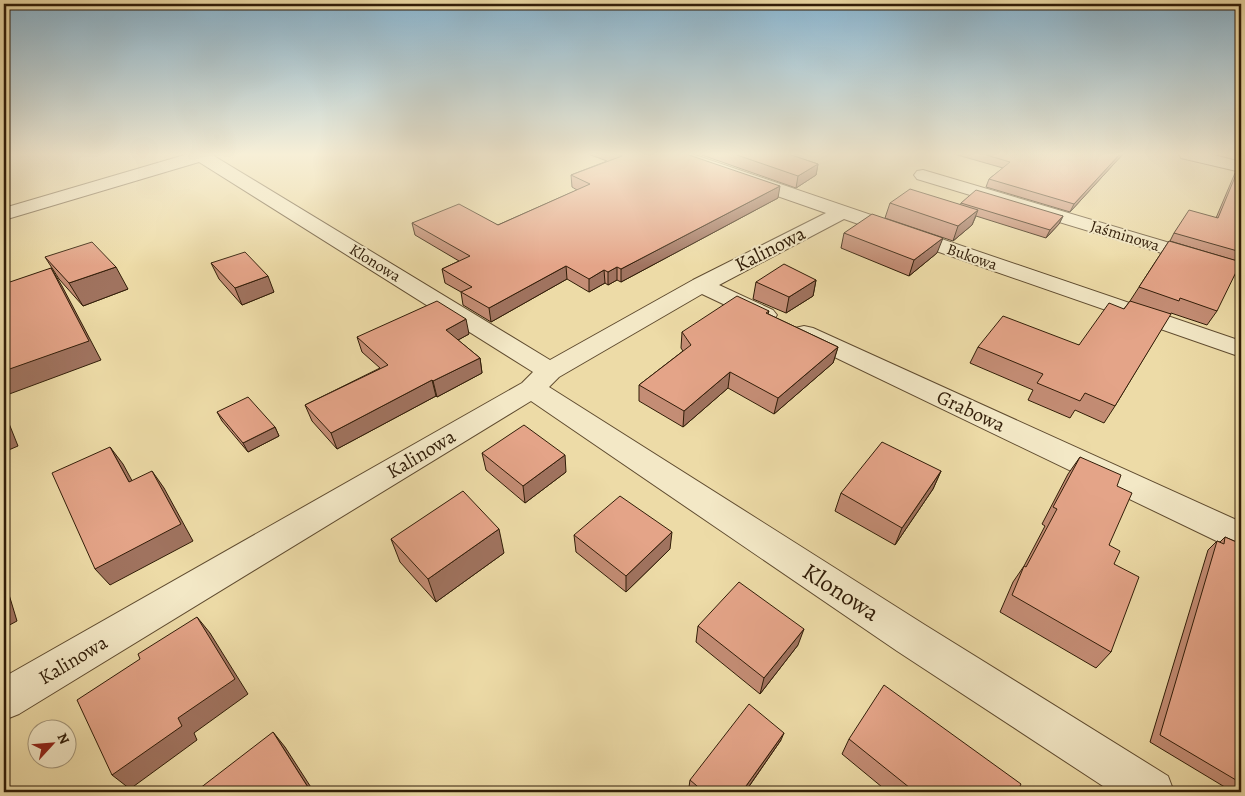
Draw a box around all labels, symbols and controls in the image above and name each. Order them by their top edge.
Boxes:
street label: Jaśminowa [1088,215,1163,257]
street label: Kalinowa [730,219,811,278]
street label: Bukowa [944,238,1001,276]
street label: Klonowa [345,239,405,288]
street label: Grabowa [932,383,1010,439]
street label: Kalinowa [382,423,461,485]
street label: Klonowa [797,555,886,629]
street label: Kalinowa [34,629,113,691]
north arrow [28,718,78,768]
text: N [52,730,74,747]

